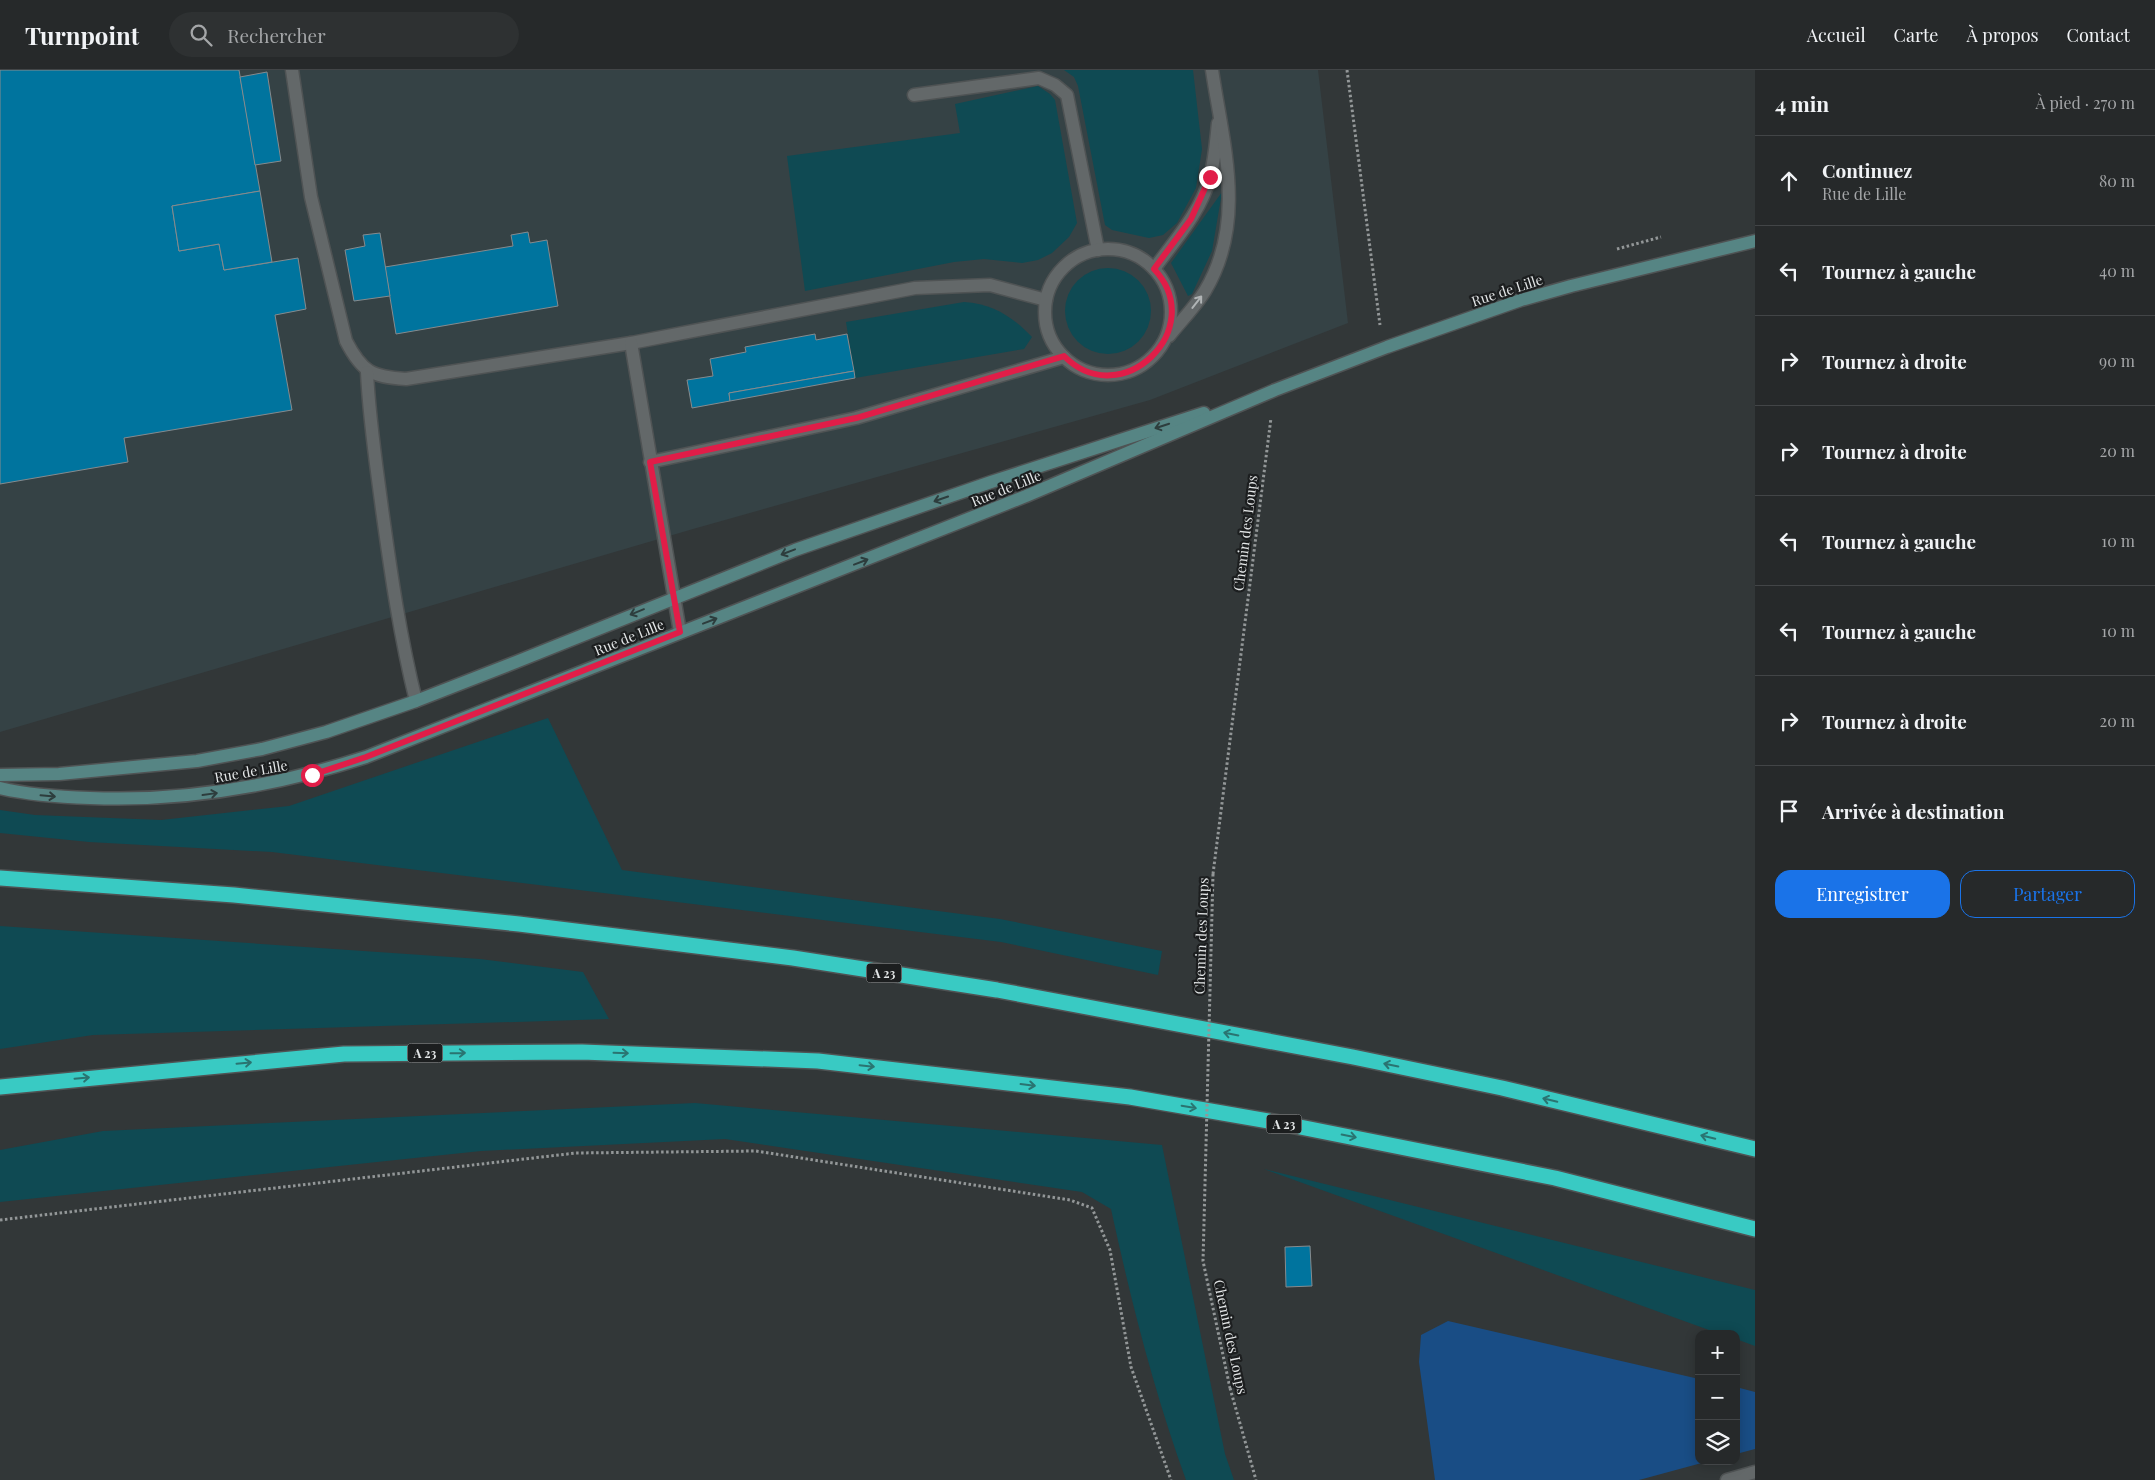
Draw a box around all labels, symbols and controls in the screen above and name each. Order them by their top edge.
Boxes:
search box [169,12,519,57]
text: Turnpoint [25,19,139,51]
icon: search [187,21,215,49]
text: Rechercher [227,22,326,48]
text: Accueil [1807,23,1866,47]
text: Carte [1894,23,1938,47]
text: À propos [1966,23,2039,47]
text: Contact [2067,23,2130,47]
text: 4 min [1775,89,1829,117]
text: À pied · 270 m [2035,92,2135,113]
text: Continuez [1822,157,1912,183]
route end [1199,166,1222,189]
icon: ahead [1775,167,1803,195]
text: 80 m [2099,170,2135,191]
text: Rue de Lille [1822,183,1906,204]
icon: left [1775,257,1803,285]
text: Tournez à gauche [1822,258,1976,284]
text: 40 m [2099,260,2135,281]
street label: Rue de Lille [1469,270,1545,310]
one-way arrow [1191,296,1202,309]
icon: right [1775,347,1803,375]
text: Tournez à droite [1822,348,1967,374]
text: 90 m [2099,350,2135,371]
one-way arrow [1154,422,1170,431]
icon: right [1775,437,1803,465]
text: Tournez à droite [1822,438,1967,464]
text: 20 m [2100,440,2135,461]
street label: Rue de Lille [968,465,1044,511]
street label: Chemin des Loups [1228,474,1262,592]
one-way arrow [934,495,949,504]
icon: left [1775,527,1803,555]
text: Tournez à gauche [1822,528,1976,554]
text: 10 m [2101,530,2135,551]
one-way arrow [780,548,796,557]
one-way arrow [853,556,868,566]
one-way arrow [630,608,645,618]
street label: Rue de Lille [591,614,667,660]
one-way arrow [701,616,717,625]
icon: left [1775,617,1803,645]
text: Tournez à gauche [1822,618,1976,644]
text: 10 m [2101,620,2135,641]
icon: right [1775,707,1803,735]
text: Tournez à droite [1822,708,1967,734]
text: 20 m [2100,710,2135,731]
street label: Rue de Lille [213,755,289,787]
route start [301,764,324,787]
one-way arrow [202,789,218,799]
one-way arrow [40,791,56,800]
icon: arrive [1775,797,1803,825]
text: Arrivée à destination [1822,798,2004,824]
button: Enregistrer [1775,870,1950,918]
button: Partager [1960,870,2135,918]
street label: Chemin des Loups [1189,877,1213,995]
road number: A 23 [866,964,902,982]
one-way arrow [1224,1029,1240,1039]
road number: A 23 [408,1044,442,1062]
one-way arrow [450,1048,466,1058]
one-way arrow [612,1048,629,1058]
one-way arrow [235,1058,251,1068]
one-way arrow [1383,1060,1399,1069]
one-way arrow [859,1061,875,1071]
one-way arrow [74,1074,90,1083]
one-way arrow [1020,1080,1036,1090]
one-way arrow [1542,1095,1558,1104]
one-way arrow [1181,1103,1197,1113]
road number: A 23 [1266,1114,1302,1134]
one-way arrow [1341,1132,1357,1142]
one-way arrow [1700,1132,1716,1141]
street label: Chemin des Loups [1210,1278,1252,1396]
map controls [1695,1330,1740,1465]
button: + [1695,1330,1740,1375]
button: − [1695,1375,1740,1420]
button: layers [1695,1420,1740,1465]

